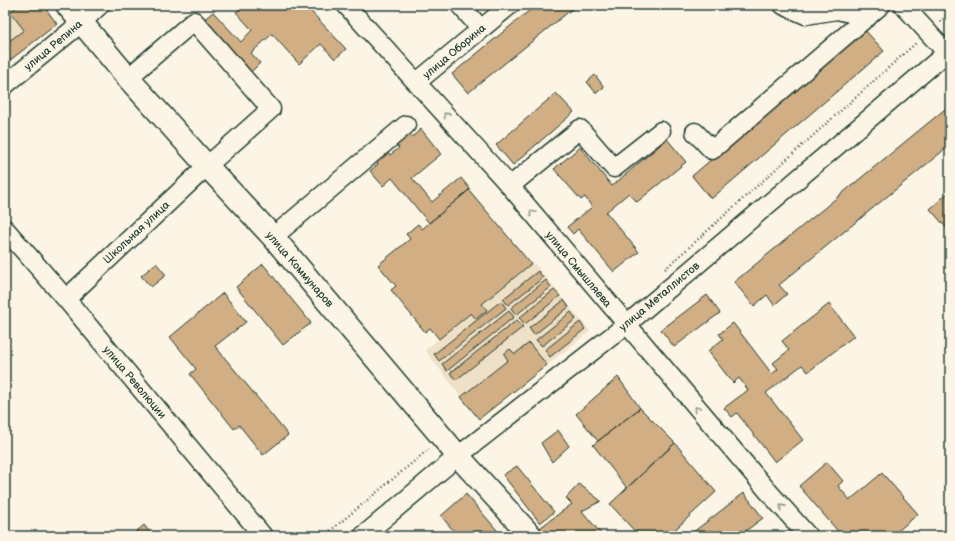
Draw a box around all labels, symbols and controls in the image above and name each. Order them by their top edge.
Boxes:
street label: улица Репина [22,17,85,73]
street label: улица Оборина [420,21,489,81]
one-way arrow [444,112,451,120]
street label: Школьная улица [100,198,173,266]
one-way arrow [529,210,536,218]
street label: улица Коммунаров [263,229,336,310]
street label: улица Смышляева [543,229,615,310]
street label: улица Металлистов [617,259,702,334]
street label: улица Революции [100,343,169,421]
one-way arrow [695,406,702,413]
one-way arrow [779,504,787,512]

